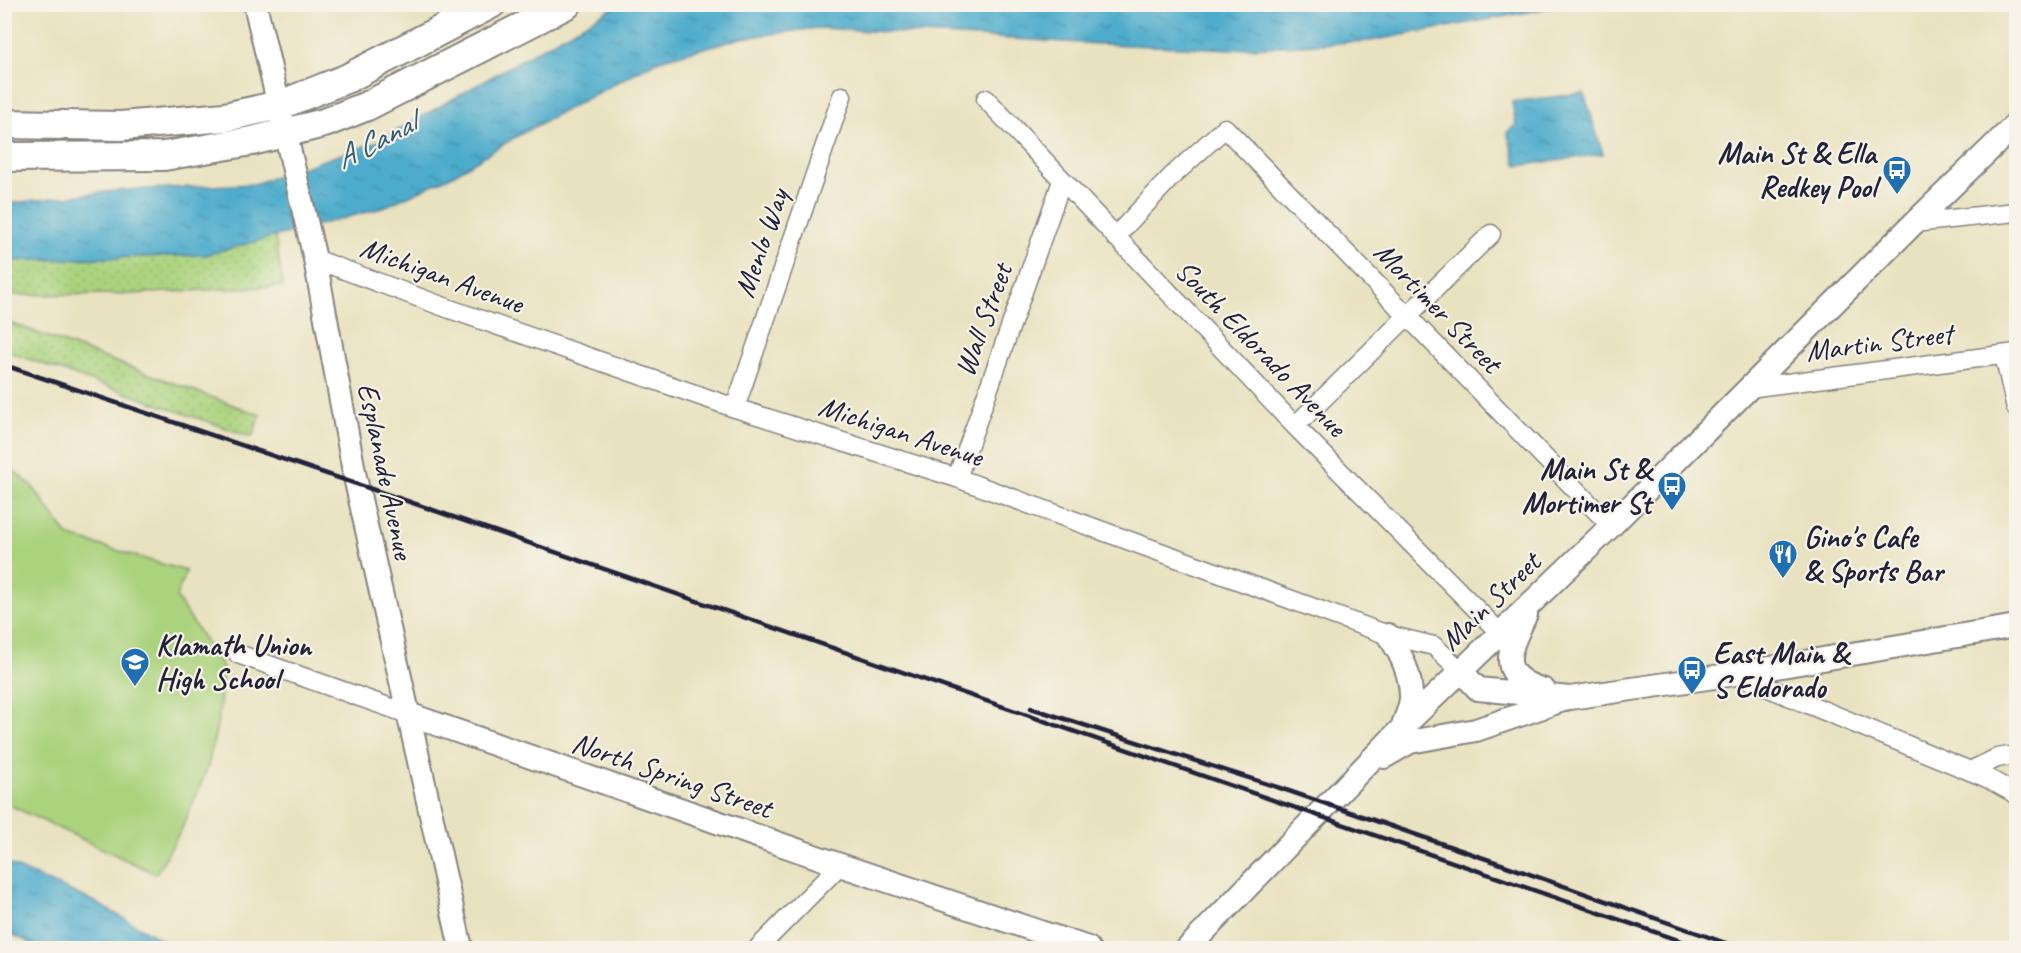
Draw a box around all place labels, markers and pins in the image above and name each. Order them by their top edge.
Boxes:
place label: Main St & Ella Redkey Pool [1718,134,1882,206]
bus stop icon: Main St & Ella Redkey Pool [1881,154,1913,196]
place label: Main St & Mortimer St [1522,450,1655,522]
bus stop icon: Main St & Mortimer St [1656,470,1688,512]
place label: Gino's Cafe & Sports Bar [1804,518,1946,590]
restaurant icon: Gino's Cafe & Sports Bar [1767,538,1799,580]
place label: Klamath Union High School [156,626,313,698]
place label: East Main & S Eldorado [1713,634,1852,706]
school or university icon: Klamath Union High School [119,646,151,688]
bus stop icon: East Main & S Eldorado [1676,654,1708,696]

